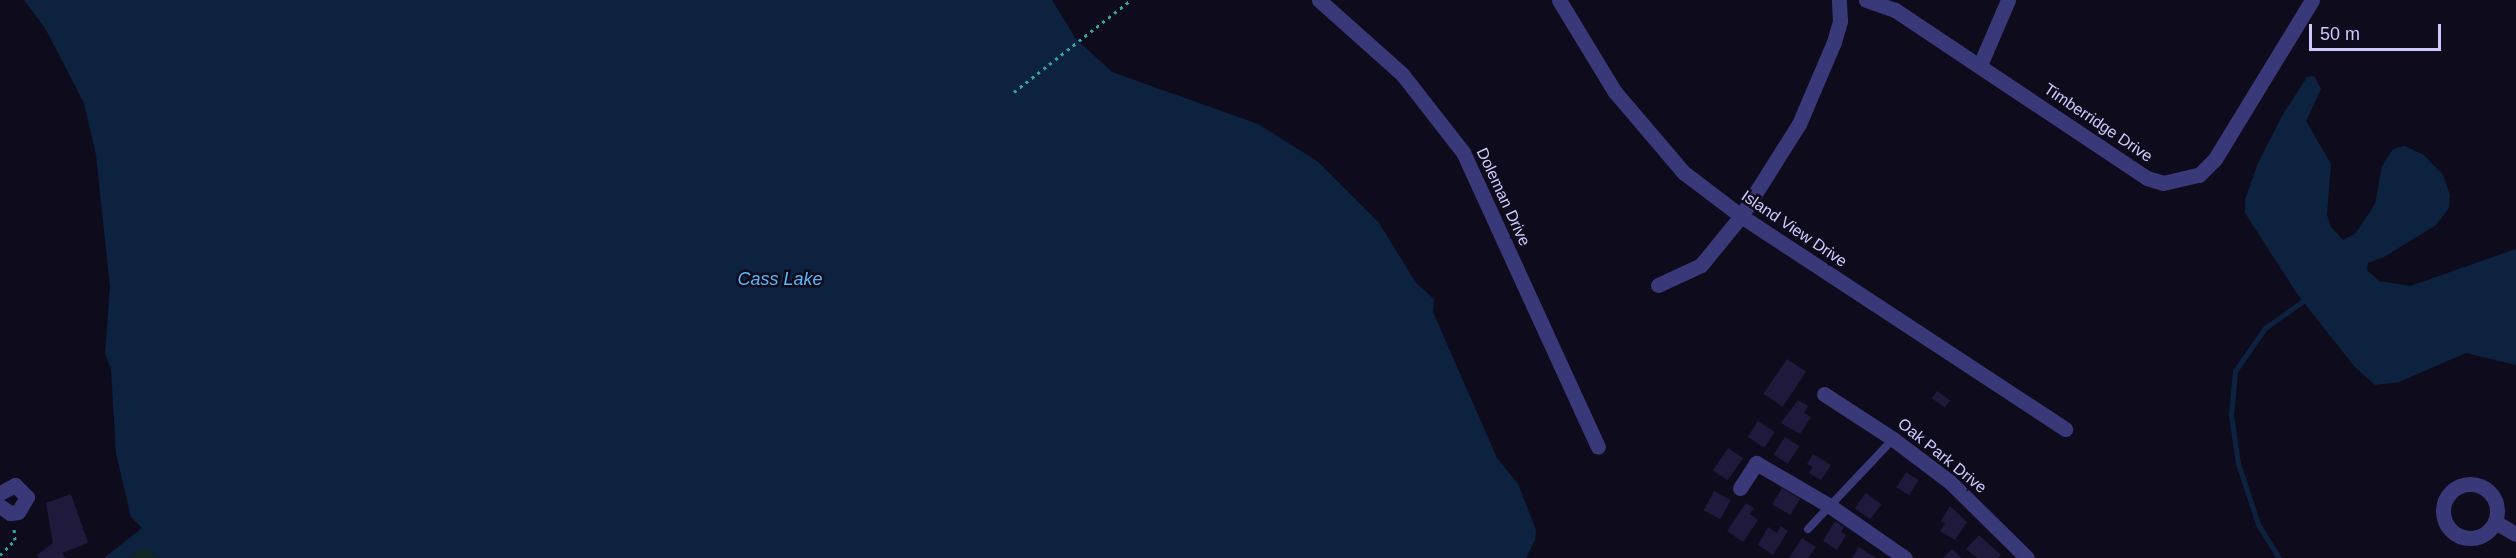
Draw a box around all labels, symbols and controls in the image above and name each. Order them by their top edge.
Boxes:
scale bar [2312,12,2444,50]
text: 50 m [2320,24,2360,44]
street label: Timberridge Drive [2040,80,2156,166]
street label: Doleman Drive [1472,145,1534,249]
street label: Island View Drive [1738,187,1850,271]
water label: Cass Lake [737,268,823,290]
street label: Oak Park Drive [1894,414,1990,498]

